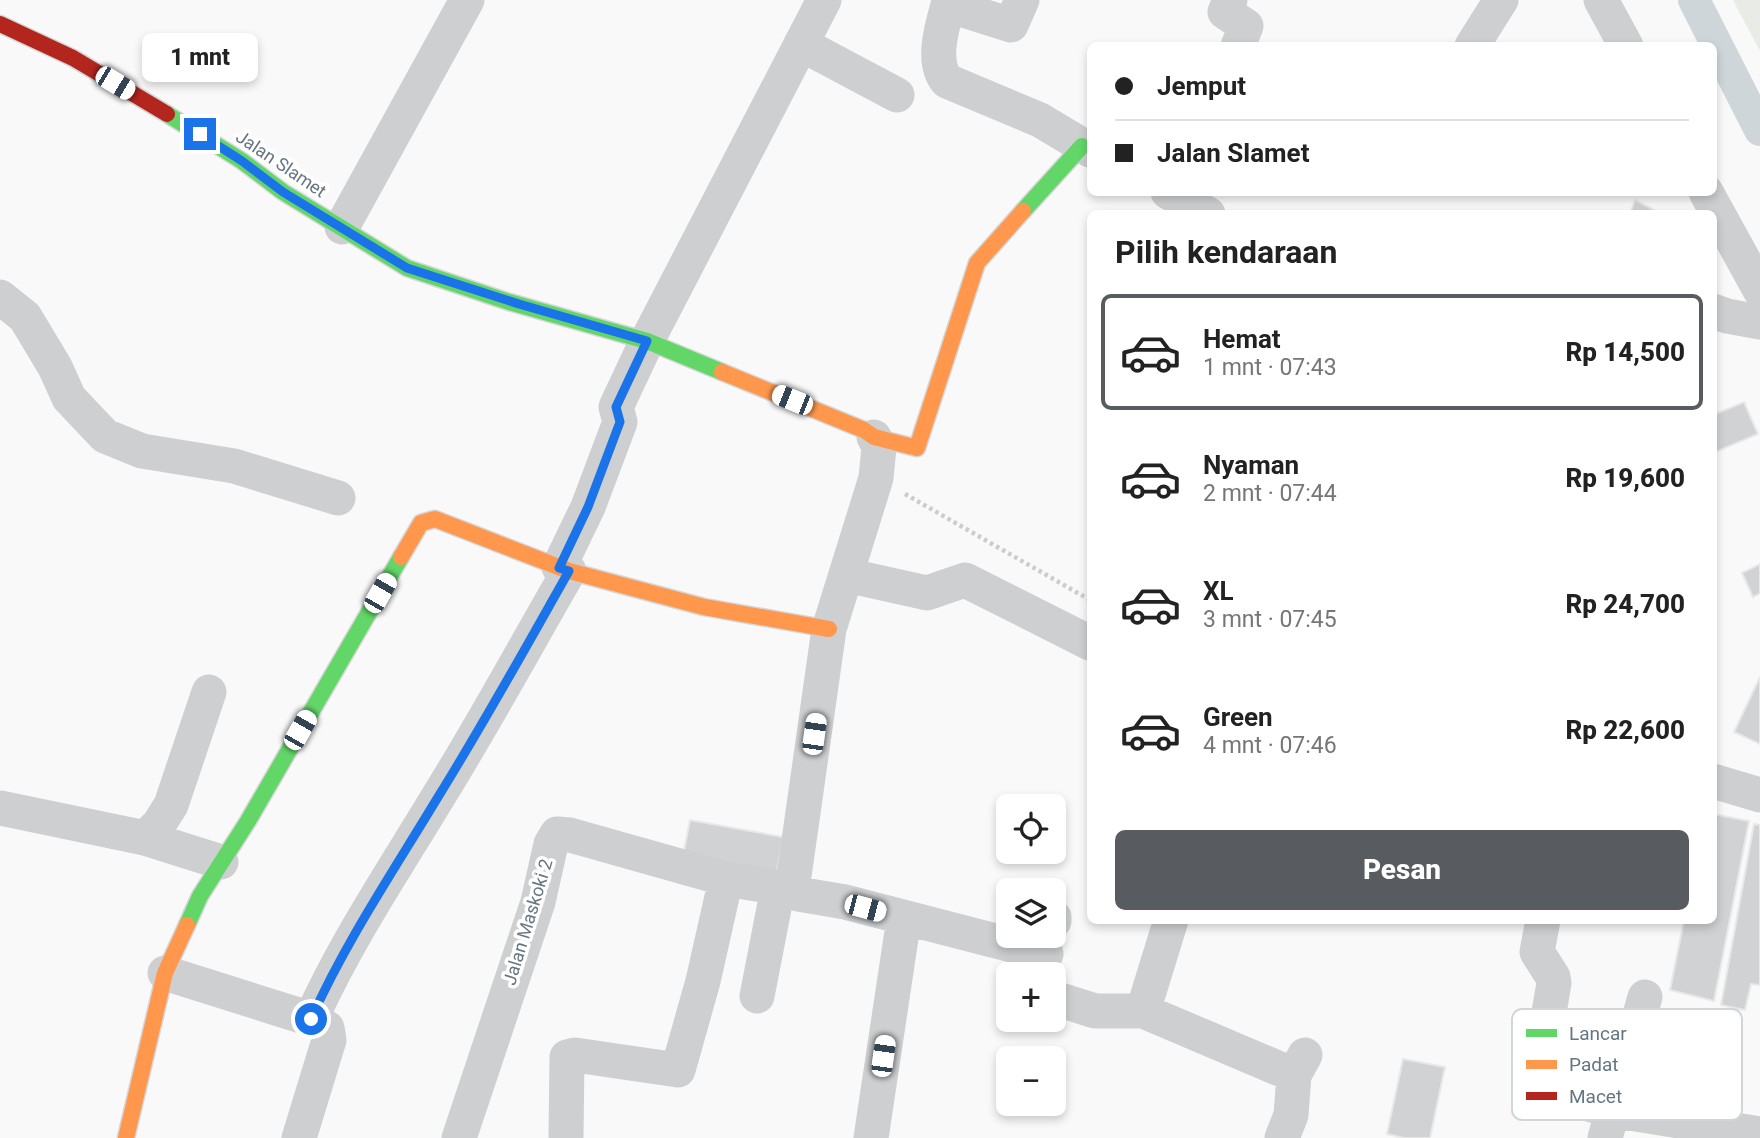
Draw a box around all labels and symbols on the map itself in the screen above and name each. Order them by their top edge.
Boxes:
callout: 1 mnt [142,32,258,82]
car [92,63,139,103]
route end [184,118,216,150]
street label: Jalan Slamet [232,126,331,202]
car [769,382,816,418]
car [361,570,400,616]
car [281,707,320,753]
car [801,712,828,756]
street label: Jalan Maskoki 2 [498,856,557,987]
car [842,892,889,924]
route start [295,1003,327,1035]
legend [1512,1009,1742,1120]
text: Lancar [1569,1022,1627,1045]
car [870,1034,897,1078]
text: Padat [1569,1053,1619,1076]
text: Macet [1569,1085,1622,1108]

